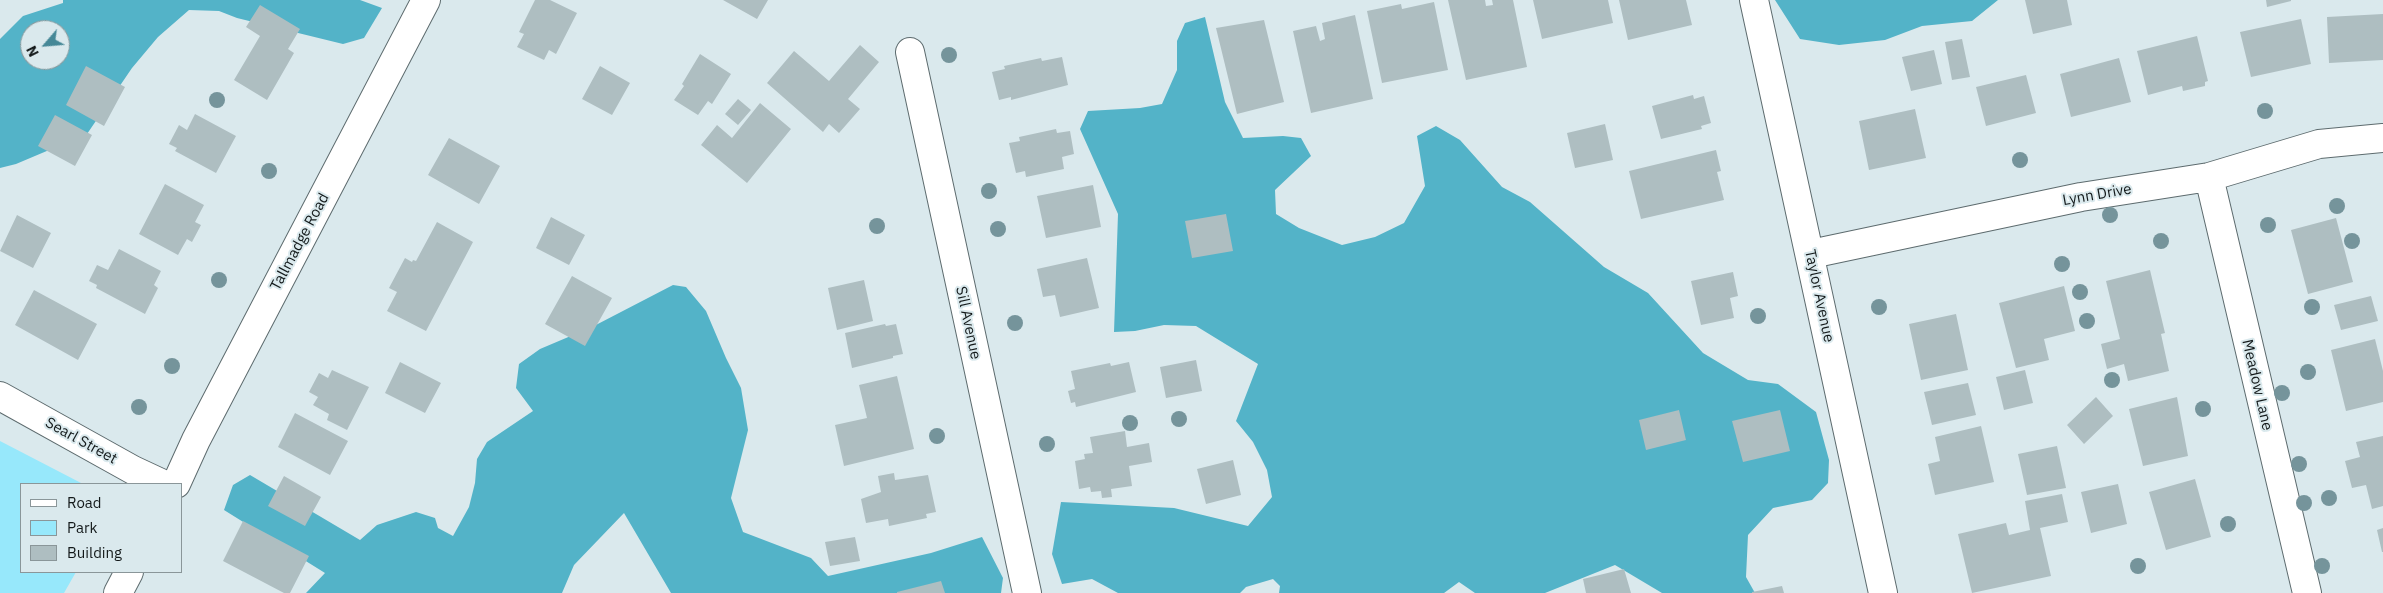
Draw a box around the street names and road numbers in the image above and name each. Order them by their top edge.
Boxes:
street label: Lynn Drive [2061,180,2133,210]
street label: Tallmadge Road [267,190,333,294]
street label: Taylor Avenue [1800,248,1838,344]
street label: Sill Avenue [951,285,985,361]
street label: Meadow Lane [2238,338,2276,432]
street label: Searl Street [42,414,120,468]

